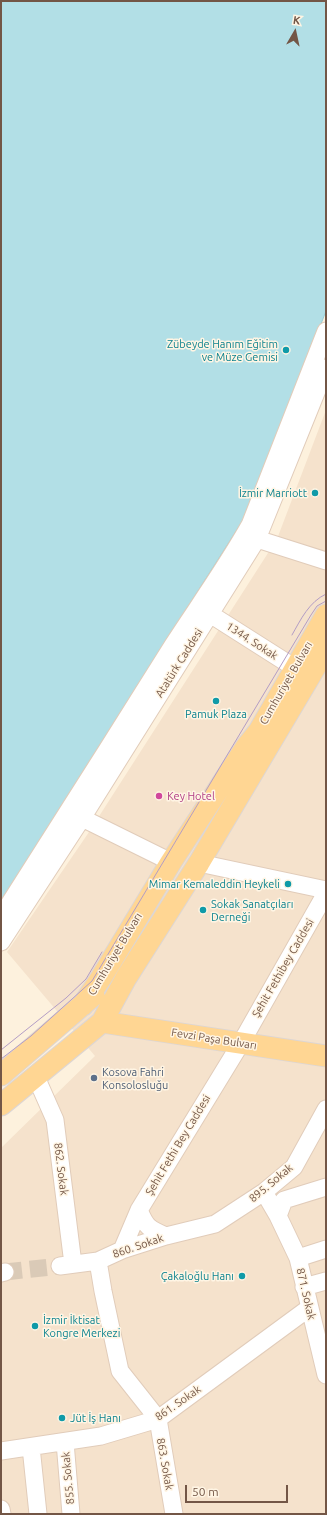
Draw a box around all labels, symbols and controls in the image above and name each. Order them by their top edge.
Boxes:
north arrow [275,12,315,52]
text: K [292,14,301,27]
place label: Zübeyde Hanım Eğitim ve Müze Gemisi [167,337,278,363]
marker: Zübeyde Hanım Eğitim ve Müze Gemisi [281,345,291,355]
place label: İzmir Marriott [239,486,307,500]
marker: İzmir Marriott [310,488,320,498]
street label: 1344. Sokak [224,619,280,663]
street label: Atatürk Caddesi [153,626,205,700]
street label: Cumhuriyet Bulvarı [257,639,315,727]
marker: Pamuk Plaza [211,696,221,706]
place label: Pamuk Plaza [185,707,247,721]
place label: Key Hotel [167,789,215,803]
marker: Key Hotel [154,791,164,801]
place label: Mimar Kemaleddin Heykeli [149,877,280,891]
marker: Mimar Kemaleddin Heykeli [283,879,293,889]
place label: Sokak Sanatçıları Derneği [211,897,293,923]
marker: Sokak Sanatçıları Derneği [198,905,208,915]
street label: Cumhuriyet Bulvarı [85,910,145,998]
street label: Şehit Fethibey Caddesi [249,916,317,1020]
street label: Fevzi Paşa Bulvarı [170,1026,258,1052]
place label: Kosova Fahri Konsolosluğu [102,1065,168,1091]
marker: Kosova Fahri Konsolosluğu [89,1073,99,1083]
street label: Şehit Fethi Bey Caddesi [143,1092,213,1198]
street label: 862. Sokak [51,1142,71,1196]
street label: 895. Sokak [247,1161,295,1205]
street label: 860. Sokak [111,1231,165,1261]
street label: 871. Sokak [294,1267,318,1321]
place label: Çakaloğlu Hanı [161,1269,234,1283]
marker: Çakaloğlu Hanı [237,1271,247,1281]
place label: İzmir İktisat Kongre Merkezi [43,1313,120,1339]
marker: İzmir İktisat Kongre Merkezi [30,1321,40,1331]
street label: 861. Sokak [153,1382,203,1424]
place label: Jüt İş Hanı [70,1411,121,1425]
marker: Jüt İş Hanı [57,1413,67,1423]
street label: 863. Sokak [154,1437,176,1491]
street label: 855. Sokak [59,1451,77,1505]
scale bar [187,1477,290,1503]
text: 50 m [192,1485,219,1498]

